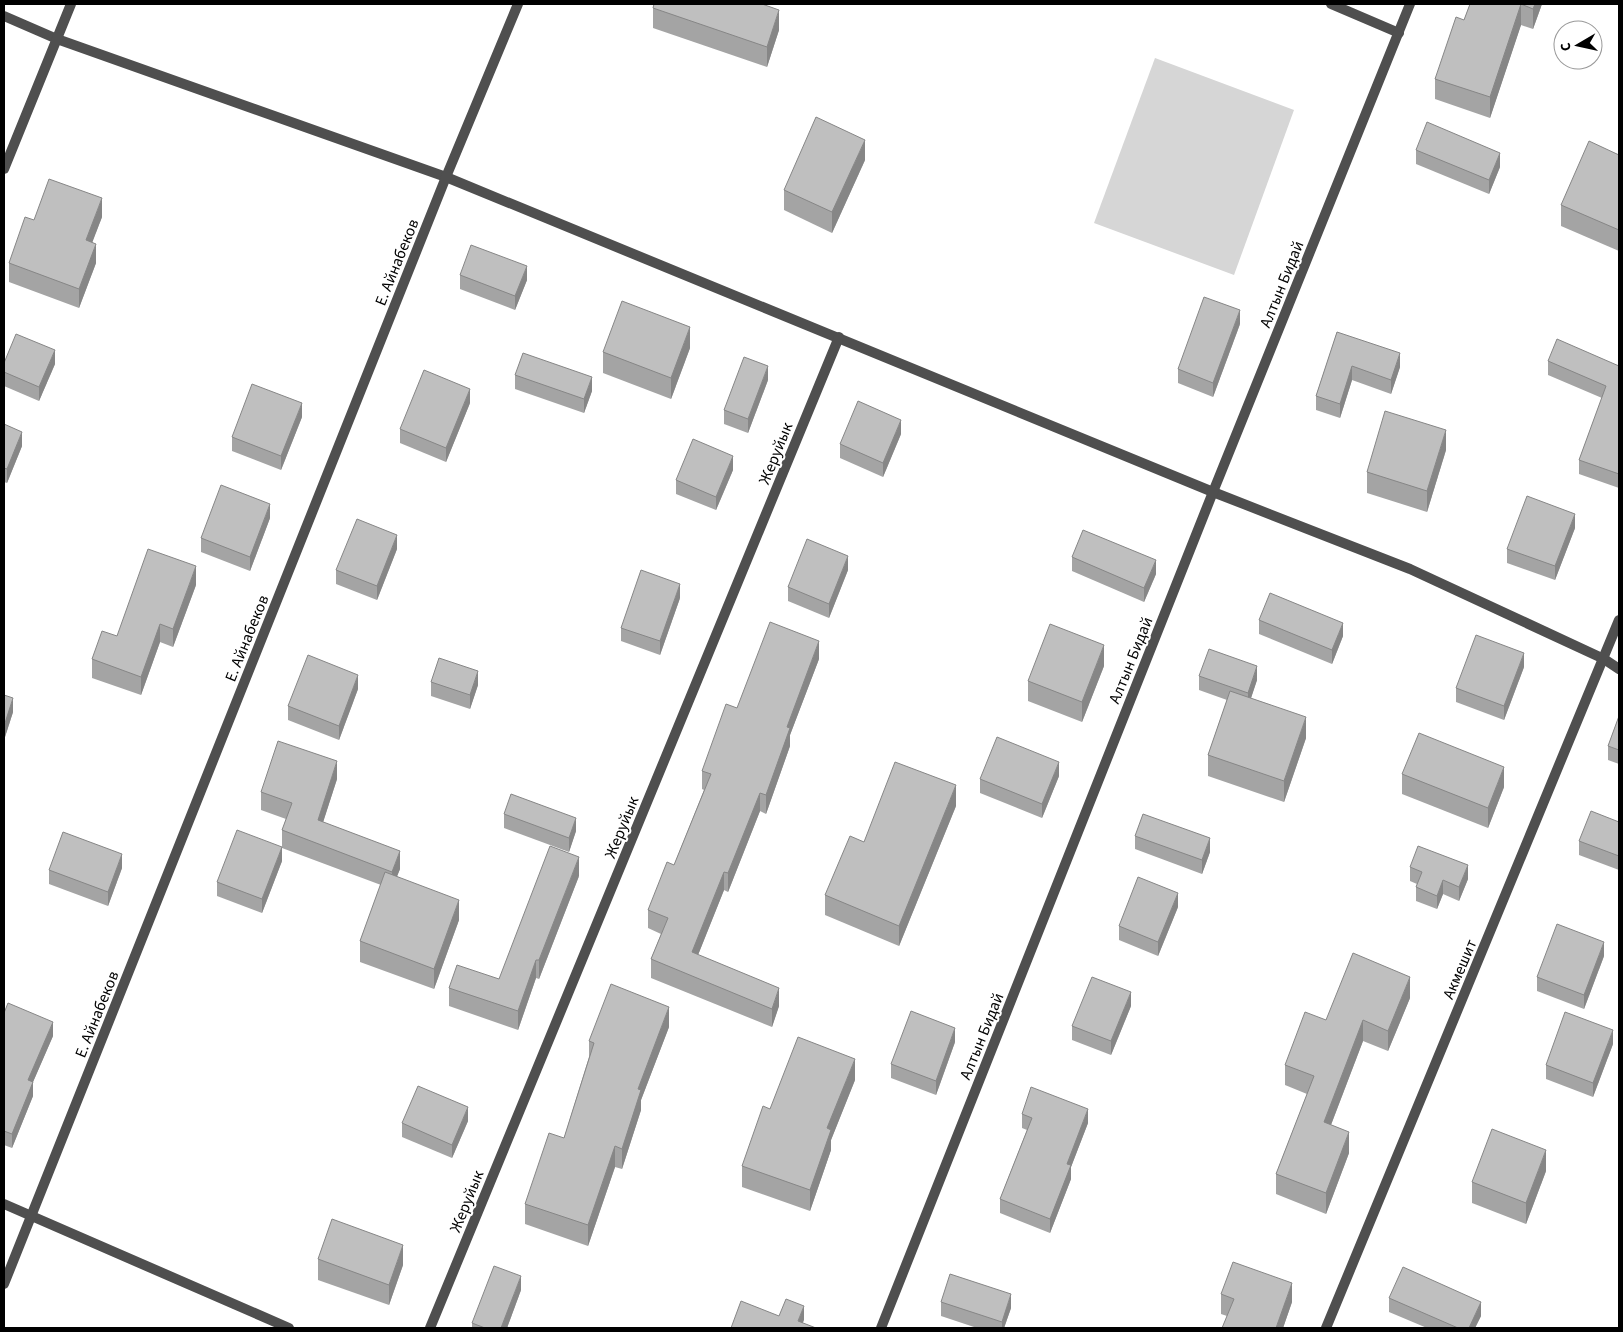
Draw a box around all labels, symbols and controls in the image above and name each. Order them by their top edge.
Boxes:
north arrow [1553,20,1603,70]
text: С [1556,41,1577,52]
street label: Е. Айнабеков [370,216,424,309]
street label: Алтын Бидай [1255,238,1309,331]
street label: Жеруйык [754,419,798,488]
street label: Е. Айнабеков [220,592,274,685]
street label: Алтын Бидай [1104,614,1158,707]
street label: Жеруйык [600,793,644,862]
street label: Акмешит [1437,936,1482,1003]
street label: Е. Айнабеков [70,968,124,1061]
street label: Алтын Бидай [955,990,1009,1083]
street label: Жеруйык [445,1167,489,1236]

